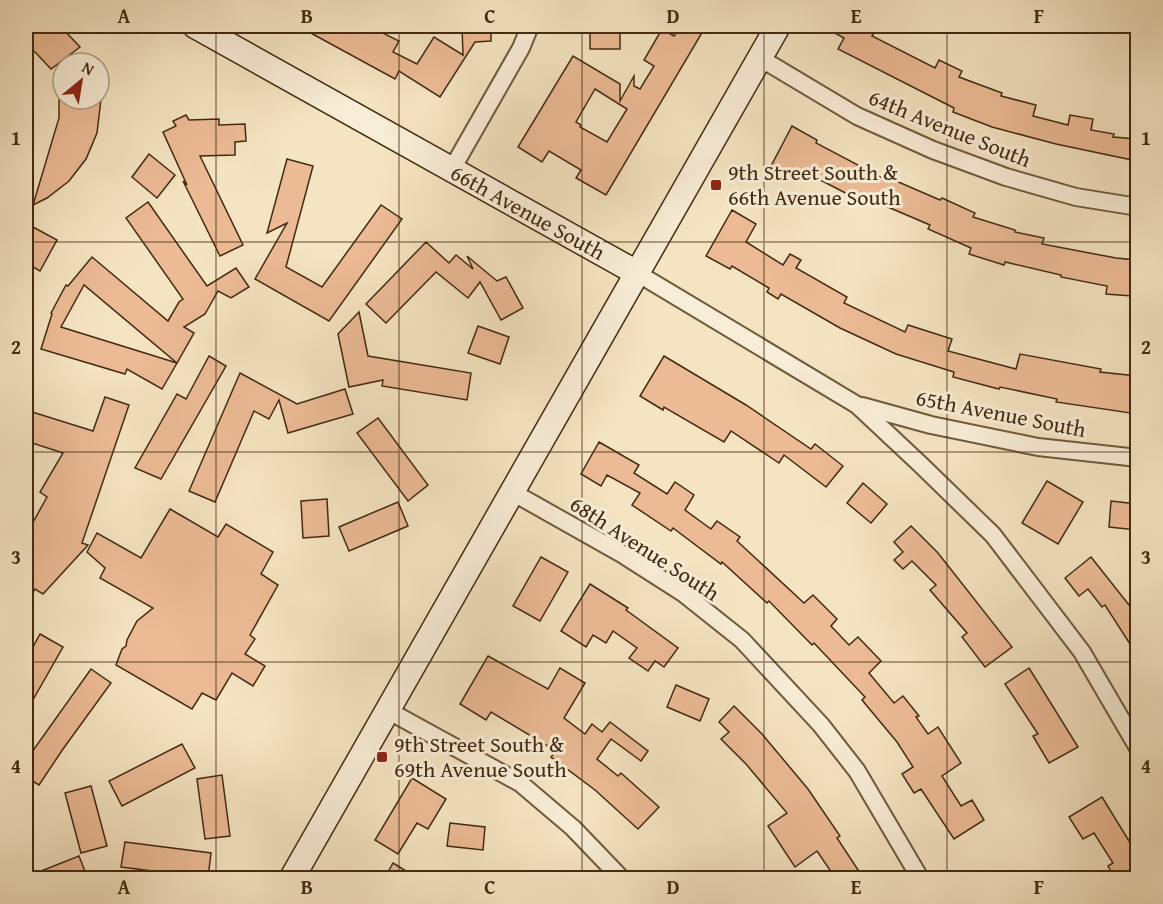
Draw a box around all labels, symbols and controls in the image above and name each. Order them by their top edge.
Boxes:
text: A [118,1,131,30]
text: B [301,1,313,30]
text: C [484,1,496,30]
text: D [666,1,680,30]
text: E [851,1,862,30]
text: F [1034,1,1044,30]
north arrow [51,51,111,111]
text: N [78,55,99,81]
street label: 64th Avenue South [864,81,1037,175]
text: 1 [11,123,21,152]
text: 1 [1141,123,1151,152]
street label: 66th Avenue South [445,156,612,268]
place label: 9th Street South & 66th Avenue South [728,156,901,213]
marker: 9th Street South & 66th Avenue South [709,178,723,192]
text: 2 [11,332,21,361]
text: 2 [1141,332,1151,361]
street label: 65th Avenue South [913,381,1089,445]
street label: 68th Avenue South [564,488,727,609]
text: 3 [11,542,21,571]
text: 3 [1141,542,1151,571]
place label: 9th Street South & 69th Avenue South [394,728,567,785]
marker: 9th Street South & 69th Avenue South [375,750,389,764]
text: 4 [11,751,21,780]
text: 4 [1141,751,1151,780]
text: A [118,872,131,901]
text: B [301,872,313,901]
text: C [484,872,496,901]
text: D [666,872,680,901]
text: E [851,872,862,901]
text: F [1034,872,1044,901]

